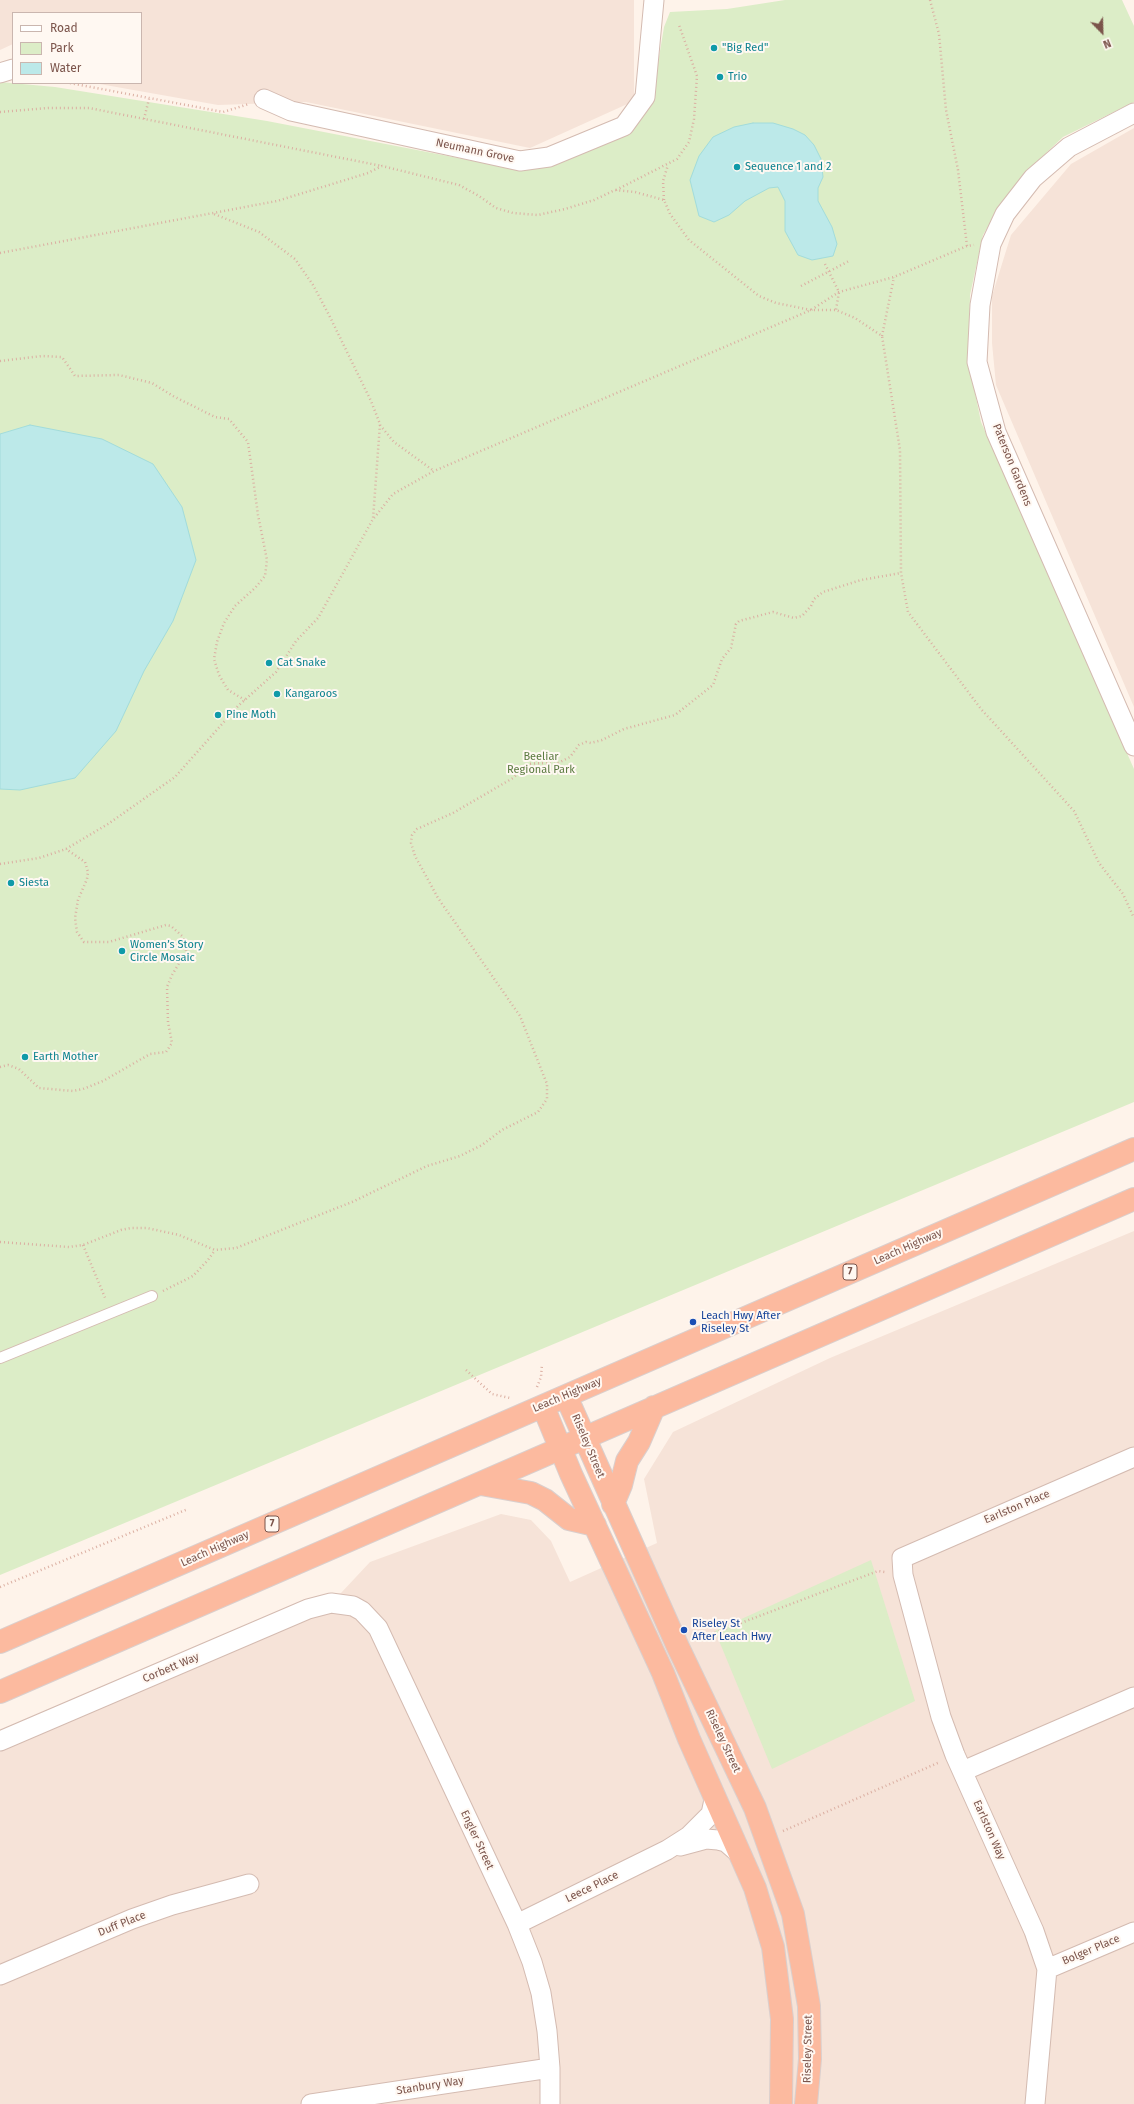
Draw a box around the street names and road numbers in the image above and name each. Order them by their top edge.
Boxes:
street label: Neumann Grove [435,136,515,166]
street label: Paterson Gardens [989,422,1035,508]
street label: Leach Highway [872,1226,944,1268]
road number: 7 [843,1264,857,1280]
street label: Leach Highway [531,1375,603,1415]
street label: Riseley Street [569,1412,607,1480]
street label: Earlston Place [982,1487,1052,1527]
road number: 7 [265,1516,279,1532]
street label: Leach Highway [179,1528,251,1570]
street label: Corbett Way [141,1650,201,1686]
street label: Riseley Street [703,1707,743,1775]
street label: Earlston Way [970,1798,1008,1862]
street label: Engler Street [457,1808,497,1872]
street label: Leece Place [563,1868,621,1906]
street label: Duff Place [96,1908,148,1940]
street label: Bolger Place [1060,1932,1122,1968]
street label: Riseley Street [801,2015,815,2083]
street label: Stanbury Way [395,2074,465,2098]

